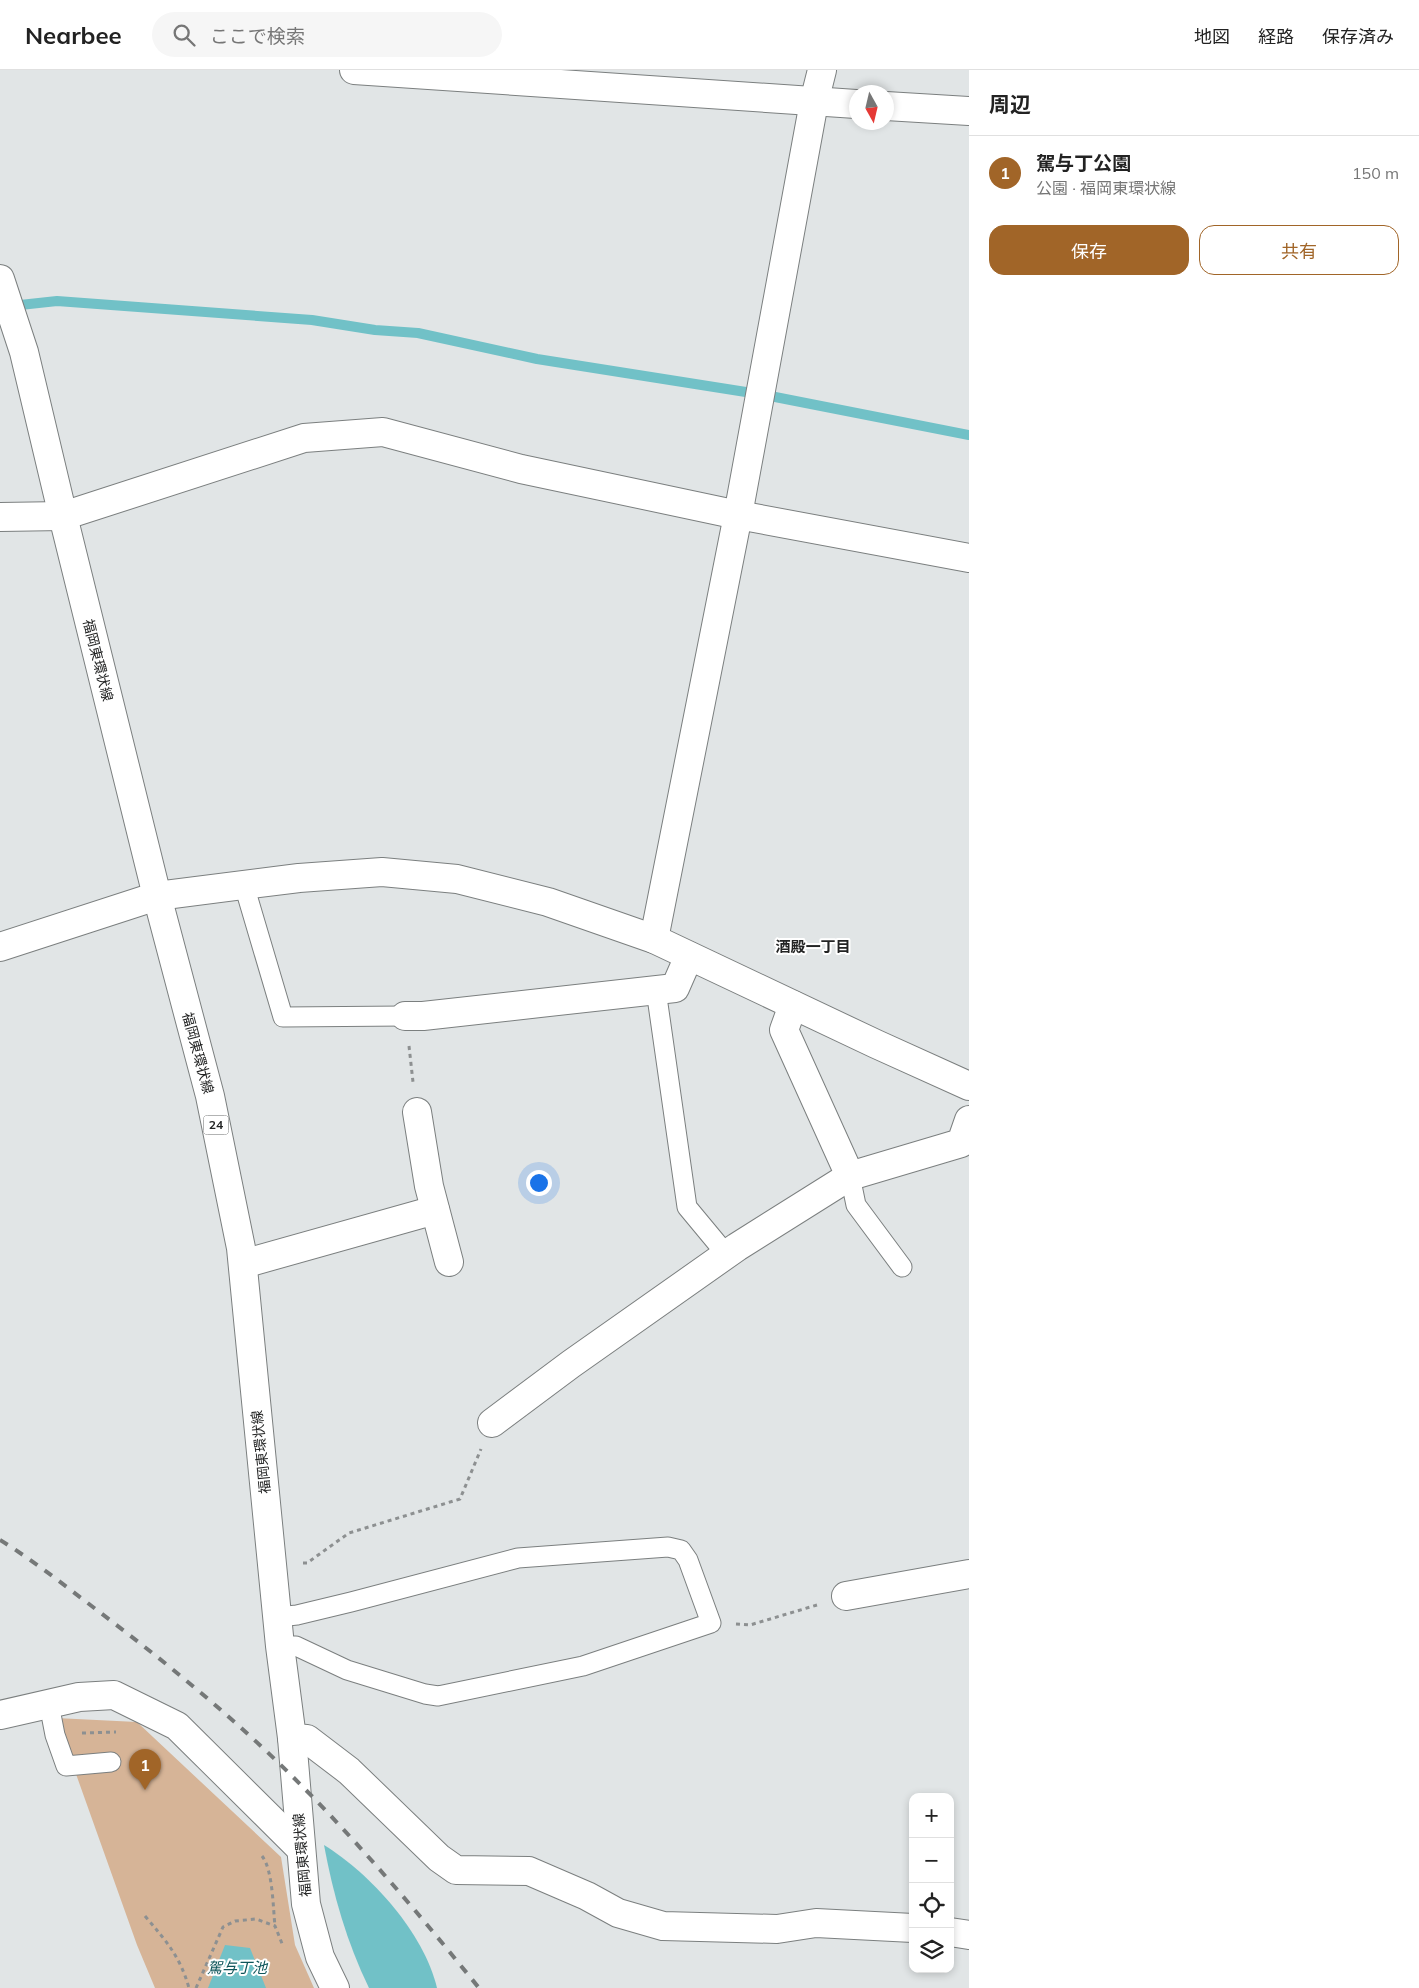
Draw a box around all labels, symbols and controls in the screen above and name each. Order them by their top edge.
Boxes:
search box [152,12,502,57]
text: Nearbee [25,20,122,50]
icon: search [170,21,198,49]
text: ここで検索 [210,24,305,48]
text: 地図 [1194,25,1230,48]
text: 経路 [1258,25,1294,48]
text: 保存済み [1322,25,1394,48]
north arrow [849,85,894,130]
text: 周辺 [989,91,1031,117]
text: 駕与丁公園 [1036,151,1131,175]
text: 1 [1000,163,1010,183]
text: 150 m [1352,163,1399,183]
text: 公園 · 福岡東環状線 [1036,178,1176,198]
button: 保存 [989,225,1189,275]
button: 共有 [1199,225,1399,275]
street label: 福岡東環状線 [79,617,117,703]
district label: 酒殿一丁目 [775,937,851,956]
street label: 福岡東環状線 [178,1010,218,1096]
road number: 24 [204,1116,228,1134]
your location [526,1170,552,1196]
street label: 福岡東環状線 [248,1409,274,1495]
pin: 1 [129,1749,161,1790]
map controls [909,1793,954,1973]
button: + [909,1793,954,1838]
street label: 福岡東環状線 [289,1812,315,1898]
button: − [909,1838,954,1883]
button: locate [909,1883,954,1928]
button: layers [909,1928,954,1973]
water label: 駕与丁池 [207,1958,269,1977]

